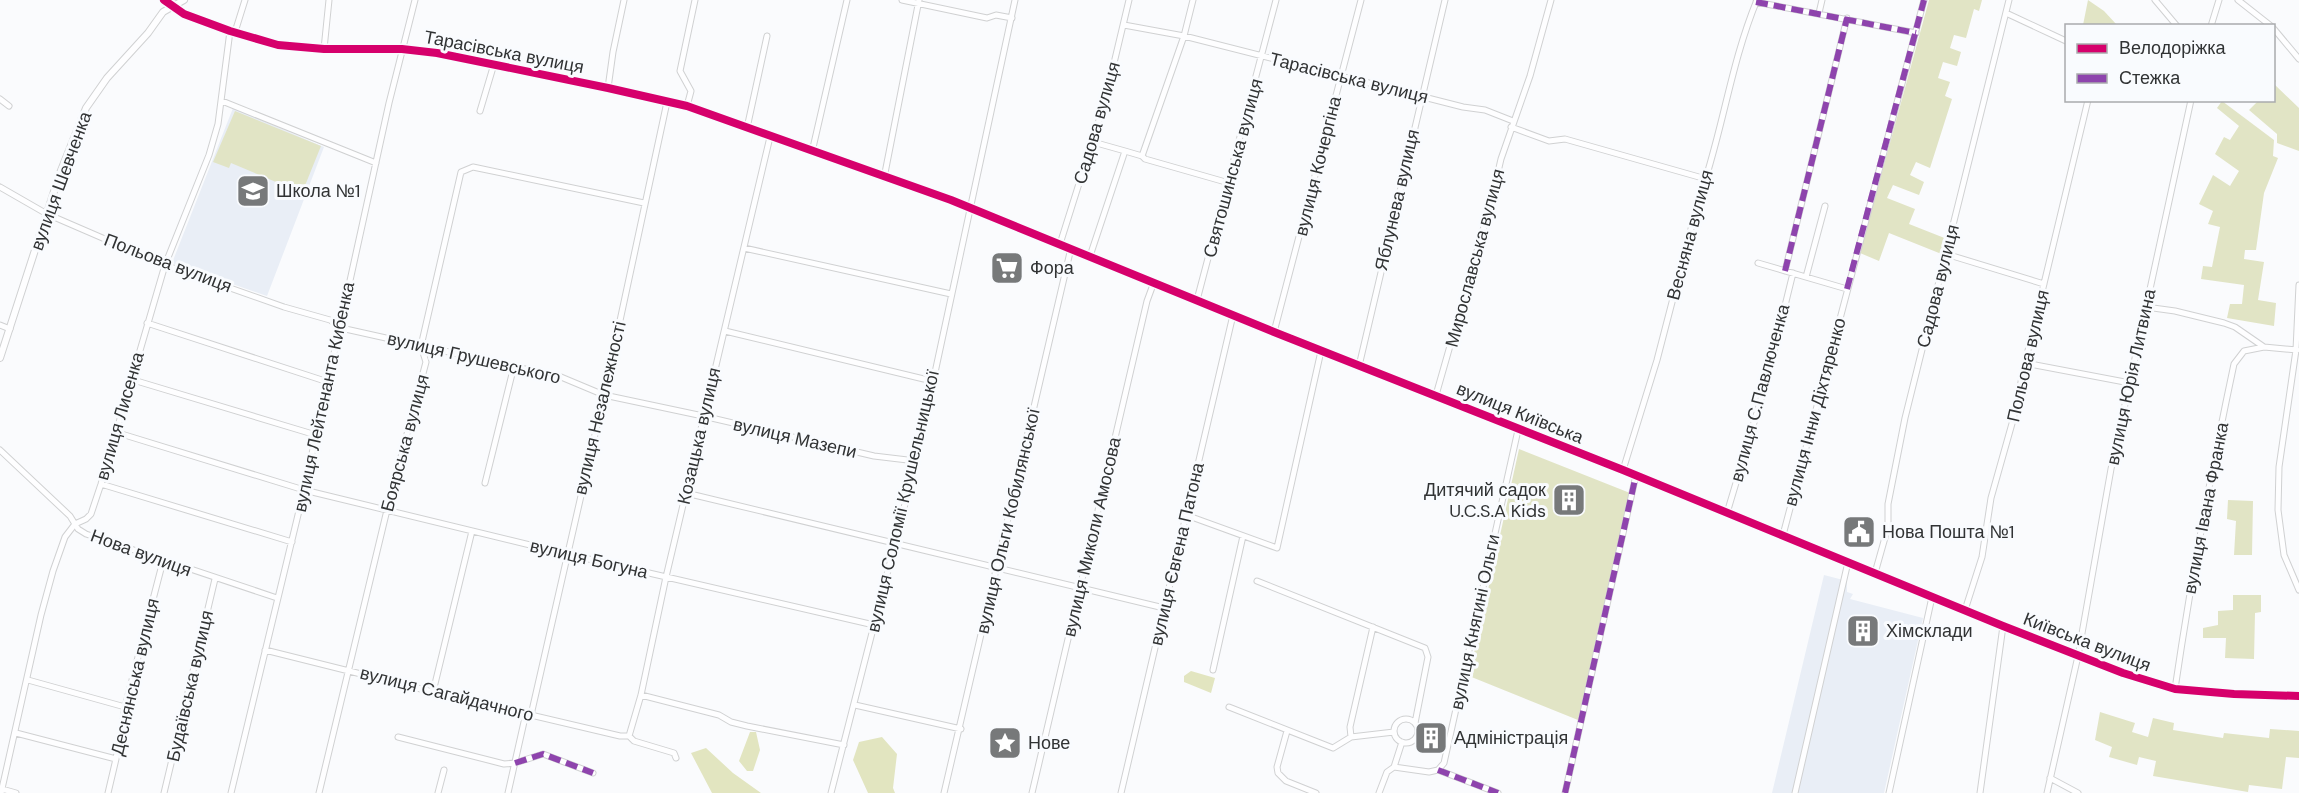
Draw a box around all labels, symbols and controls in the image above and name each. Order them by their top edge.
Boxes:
legend [2065,24,2275,102]
street label: Тарасівська вулиця [422,25,586,79]
text: Велодоріжка [2119,36,2227,60]
street label: Тарасівська вулиця [1267,47,1431,109]
street label: Садова вулиця [1068,59,1126,187]
text: Стежка [2119,66,2181,90]
street label: Святошинська вулиця [1198,76,1268,260]
street label: вулиця Кочергіна [1289,93,1347,238]
street label: вулиця Шевченка [25,107,98,254]
street label: Яблунева вулиця [1369,127,1425,273]
street label: Мирославська вулиця [1440,166,1510,350]
street label: Весняна вулиця [1661,167,1719,303]
school or university icon: Школа №1 [235,173,271,209]
place label: Школа №1 [276,179,360,203]
street label: Садова вулиця [1911,222,1965,350]
street label: Польова вулиця [101,228,235,298]
supermarket icon: Фора [989,250,1025,286]
place label: Фора [1030,256,1075,280]
street label: вулиця Лейтенанта Кибенка [288,279,360,514]
street label: вулиця Юрія Литвина [2101,286,2162,467]
street label: Польова вулиця [2001,288,2055,424]
street label: вулиця С.Павлюченка [1725,301,1796,485]
street label: вулиця Інни Діхтяренко [1778,315,1852,509]
street label: вулиця Незалежності [568,319,632,497]
street label: вулиця Грушевського [385,326,563,390]
street label: вулиця Лисенка [90,348,150,483]
street label: Козацька вулиця [672,365,726,507]
street label: вулиця Соломії Крушельницької [861,368,945,634]
street label: Боярська вулиця [375,372,435,514]
street label: вулиця Київська [1453,377,1588,450]
street label: вулиця Ольги Кобилянської [970,406,1046,636]
street label: вулиця Мазепи [731,412,859,464]
street label: вулиця Івана Франка [2178,419,2235,596]
street label: вулиця Миколи Амосова [1057,434,1127,639]
street label: вулиця Євгена Патона [1144,459,1210,648]
place label: Дитячий садок U.C.S.A Kids [1424,478,1546,523]
building icon: Дитячий садок U.C.S.A Kids [1551,482,1587,518]
public building icon: Нова Пошта №1 [1841,514,1877,550]
place label: Нова Пошта №1 [1882,520,2014,544]
street label: Нова вулиця [87,524,195,582]
street label: вулиця Княгині Ольги [1445,532,1505,712]
street label: вулиця Богуна [528,534,651,584]
street label: Деснянська вулиця [105,596,165,758]
street label: Київська вулиця [2020,607,2154,677]
street label: Будаївська вулиця [161,608,219,764]
building icon: Хімсклади [1845,613,1881,649]
place label: Хімсклади [1886,619,1973,643]
street label: вулиця Сагайдачного [358,661,536,727]
building icon: Адміністрація [1413,720,1449,756]
place icon: Нове [987,725,1023,761]
place label: Адміністрація [1454,726,1568,750]
place label: Нове [1028,731,1070,755]

